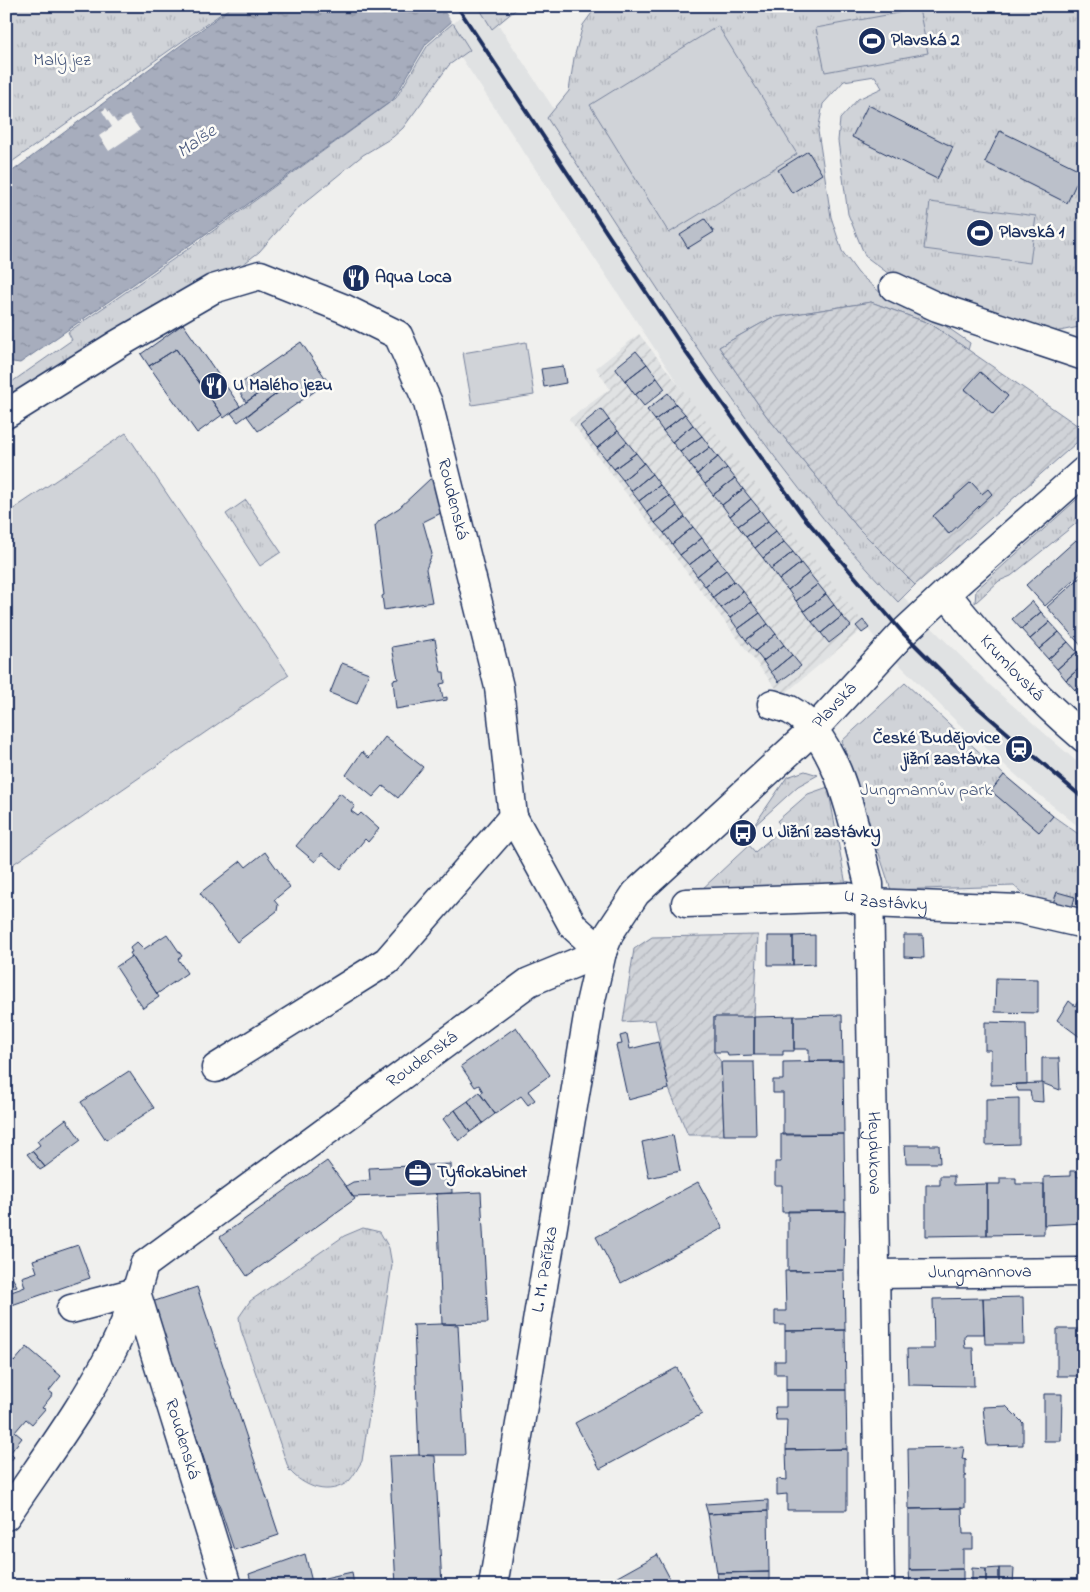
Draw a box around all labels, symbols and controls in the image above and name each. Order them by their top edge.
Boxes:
sports icon: Plavská 2 [857,26,887,56]
place label: Plavská 2 [891,28,960,54]
park label: Malý jez [33,48,91,74]
water label: Malše [172,118,224,165]
sports icon: Plavská 1 [965,218,995,248]
place label: Plavská 1 [999,220,1065,246]
restaurant icon: Aqua Loca [341,263,371,293]
place label: Aqua Loca [375,265,452,291]
restaurant icon: U Malého jezu [199,371,229,401]
place label: U Malého jezu [233,373,332,399]
street label: Roudenská [429,456,475,543]
street label: Krumlovská [973,629,1050,708]
street label: Plavská [807,677,863,735]
place label: České Budějovice jižní zastávka [873,726,1001,773]
station icon: České Budějovice jižní zastávka [1004,734,1034,764]
park label: Jungmannův park [860,778,992,805]
bus stop icon: U Jižní zastávky [728,818,758,848]
place label: U Jižní zastávky [762,820,880,847]
street label: U Zastávky [840,883,928,918]
street label: Roudenská [382,1025,464,1095]
street label: Heydukova [860,1111,887,1195]
office icon: Tyflokabinet [403,1158,433,1188]
place label: Tyflokabinet [437,1160,528,1187]
street label: L. M. Pařízka [526,1224,566,1314]
street label: Jungmannova [928,1260,1032,1287]
street label: Roudenská [157,1396,206,1483]

